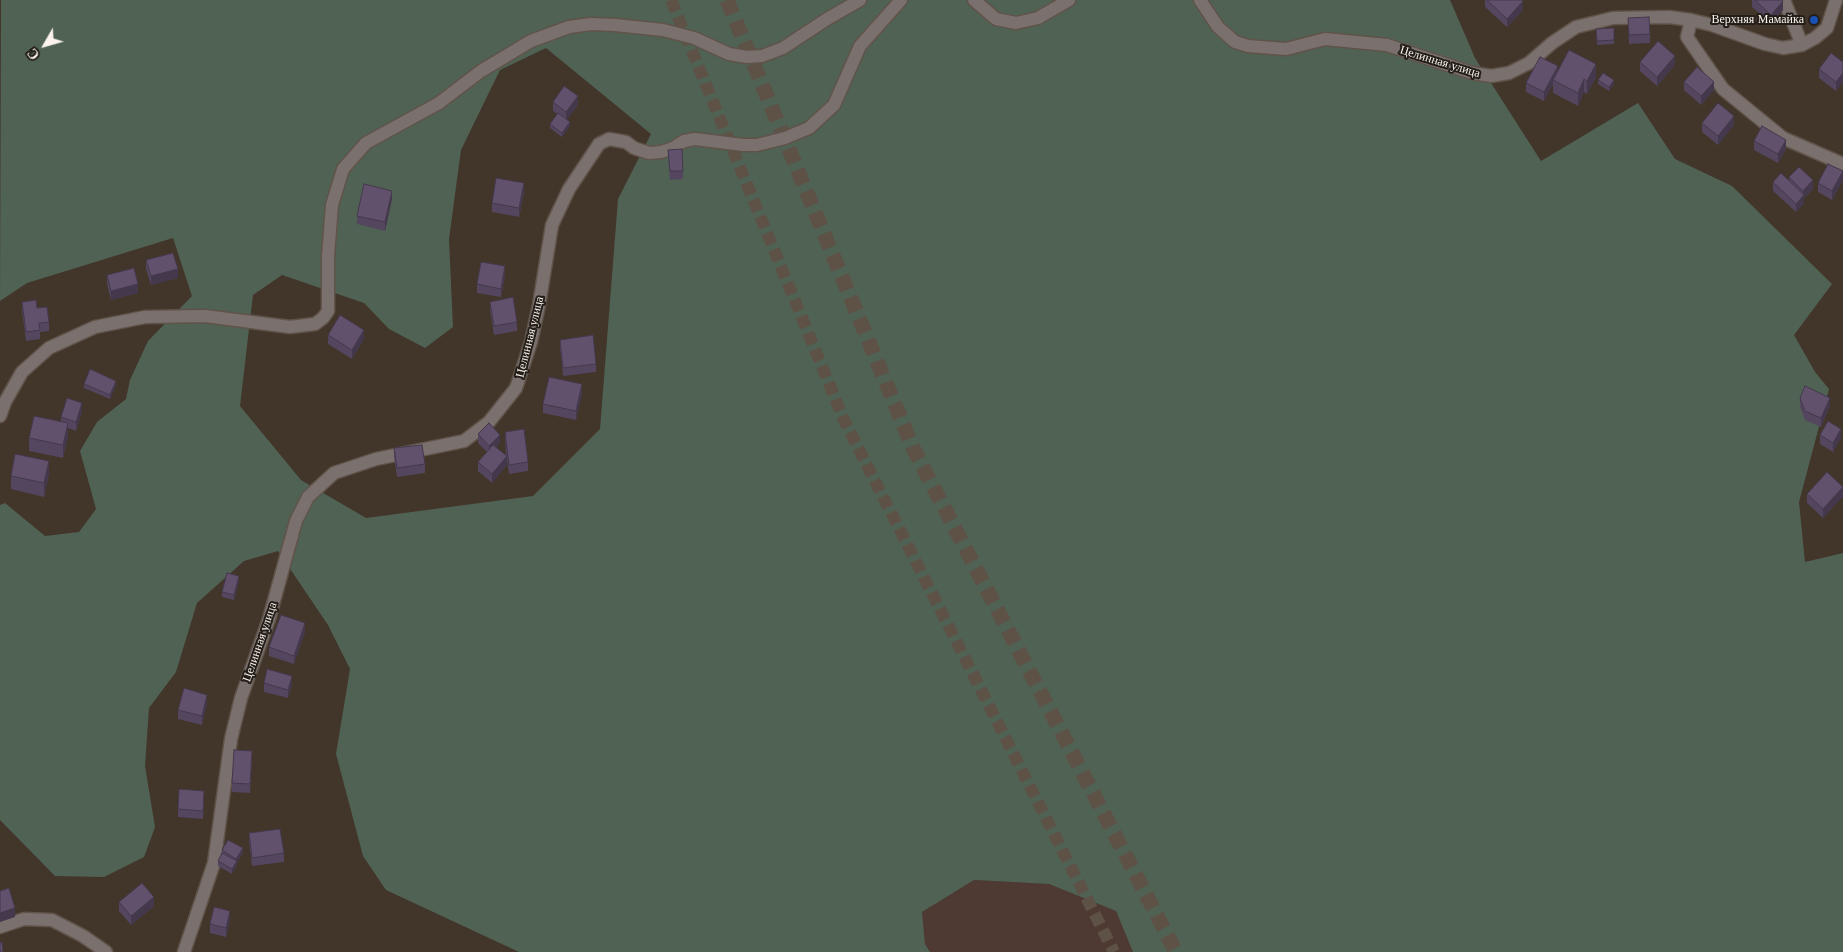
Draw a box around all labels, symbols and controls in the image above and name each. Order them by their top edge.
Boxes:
place label: Верхняя Мамайка [1712,13,1804,27]
marker: Верхняя Мамайка [1808,14,1820,26]
north arrow [20,20,70,70]
street label: Целинная улица [1398,43,1482,81]
text: С [23,45,43,64]
street label: Целинная улица [513,295,547,379]
street label: Целинная улица [240,600,280,684]

